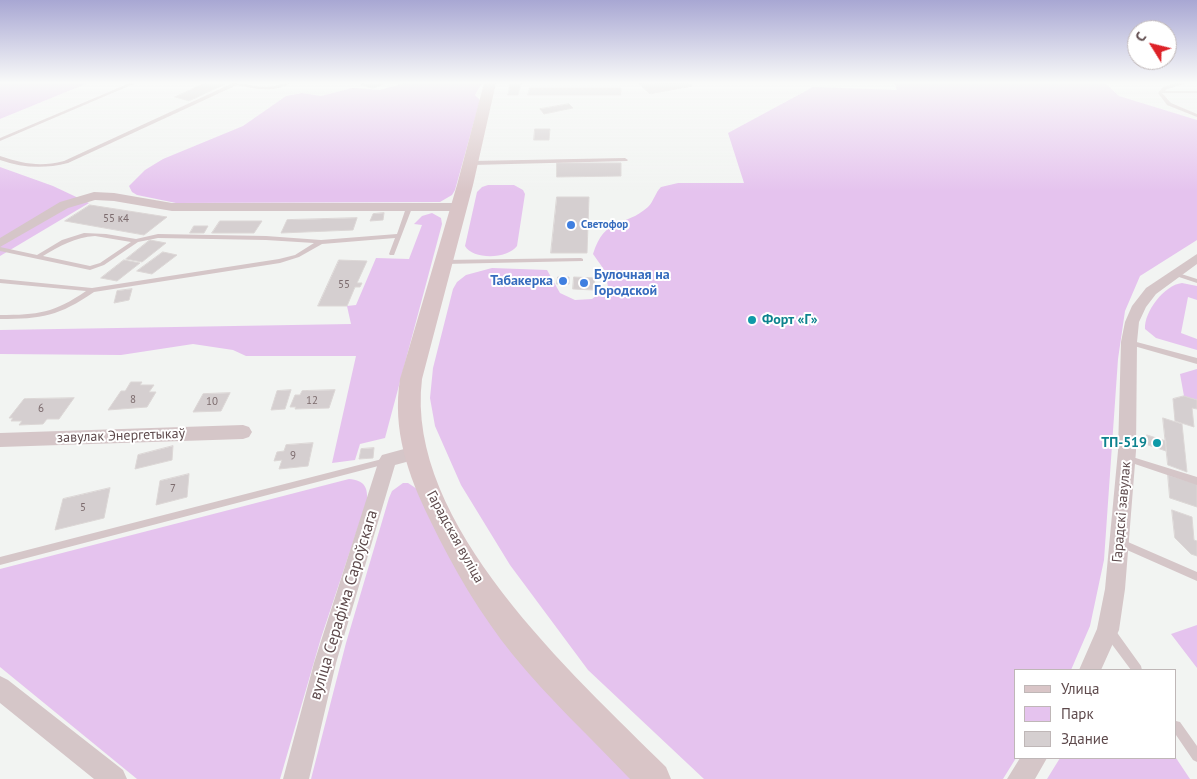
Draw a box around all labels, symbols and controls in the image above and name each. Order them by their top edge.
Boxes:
north arrow [1127,20,1177,70]
text: С [1131,28,1150,45]
house number: 55 к4 [103,212,129,226]
place label: Светофор [581,218,628,232]
marker: Светофор [565,219,577,231]
place label: Булочная на Городской [594,267,670,300]
place label: Табакерка [490,273,553,289]
marker: Табакерка [557,275,569,287]
marker: Булочная на Городской [578,277,590,289]
house number: 55 [338,278,350,292]
place label: Форт «Г» [762,312,818,328]
marker: Форт «Г» [746,314,758,326]
house number: 8 [130,393,136,407]
house number: 12 [306,394,318,408]
house number: 10 [206,395,218,409]
house number: 6 [38,402,44,416]
street label: завулак Энергетыкаў [57,425,185,447]
place label: ТП-519 [1101,435,1147,451]
marker: ТП-519 [1151,437,1163,449]
house number: 9 [290,449,296,463]
street label: Гарадскі завулак [1109,461,1135,563]
house number: 7 [170,482,176,496]
street label: Гарадская вуліца [423,488,487,586]
house number: 5 [80,501,86,515]
street label: вуліца Серафіма Сароўскага [306,508,382,702]
legend [1014,669,1177,759]
text: Улица [1061,679,1099,698]
text: Парк [1061,704,1094,723]
text: Здание [1061,729,1109,748]

